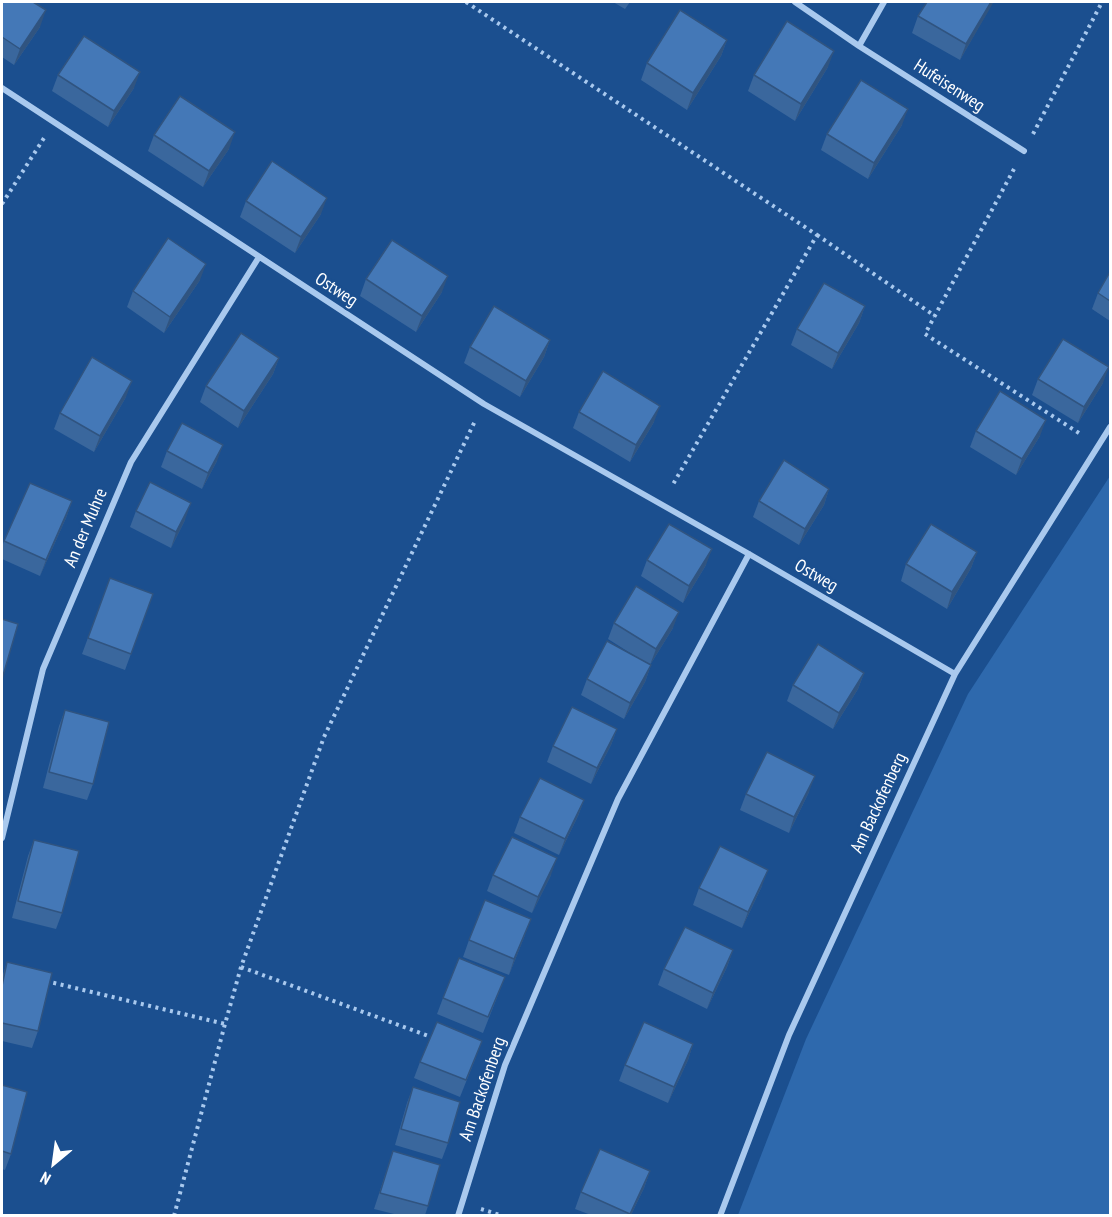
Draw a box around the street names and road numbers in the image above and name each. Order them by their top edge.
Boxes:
street label: Hufeisenweg [909,55,989,117]
street label: Ostweg [311,268,361,312]
street label: An der Muhre [60,485,112,571]
street label: Ostweg [790,555,842,597]
street label: Am Backofenberg [846,749,912,857]
street label: Am Backofenberg [455,1034,511,1144]

